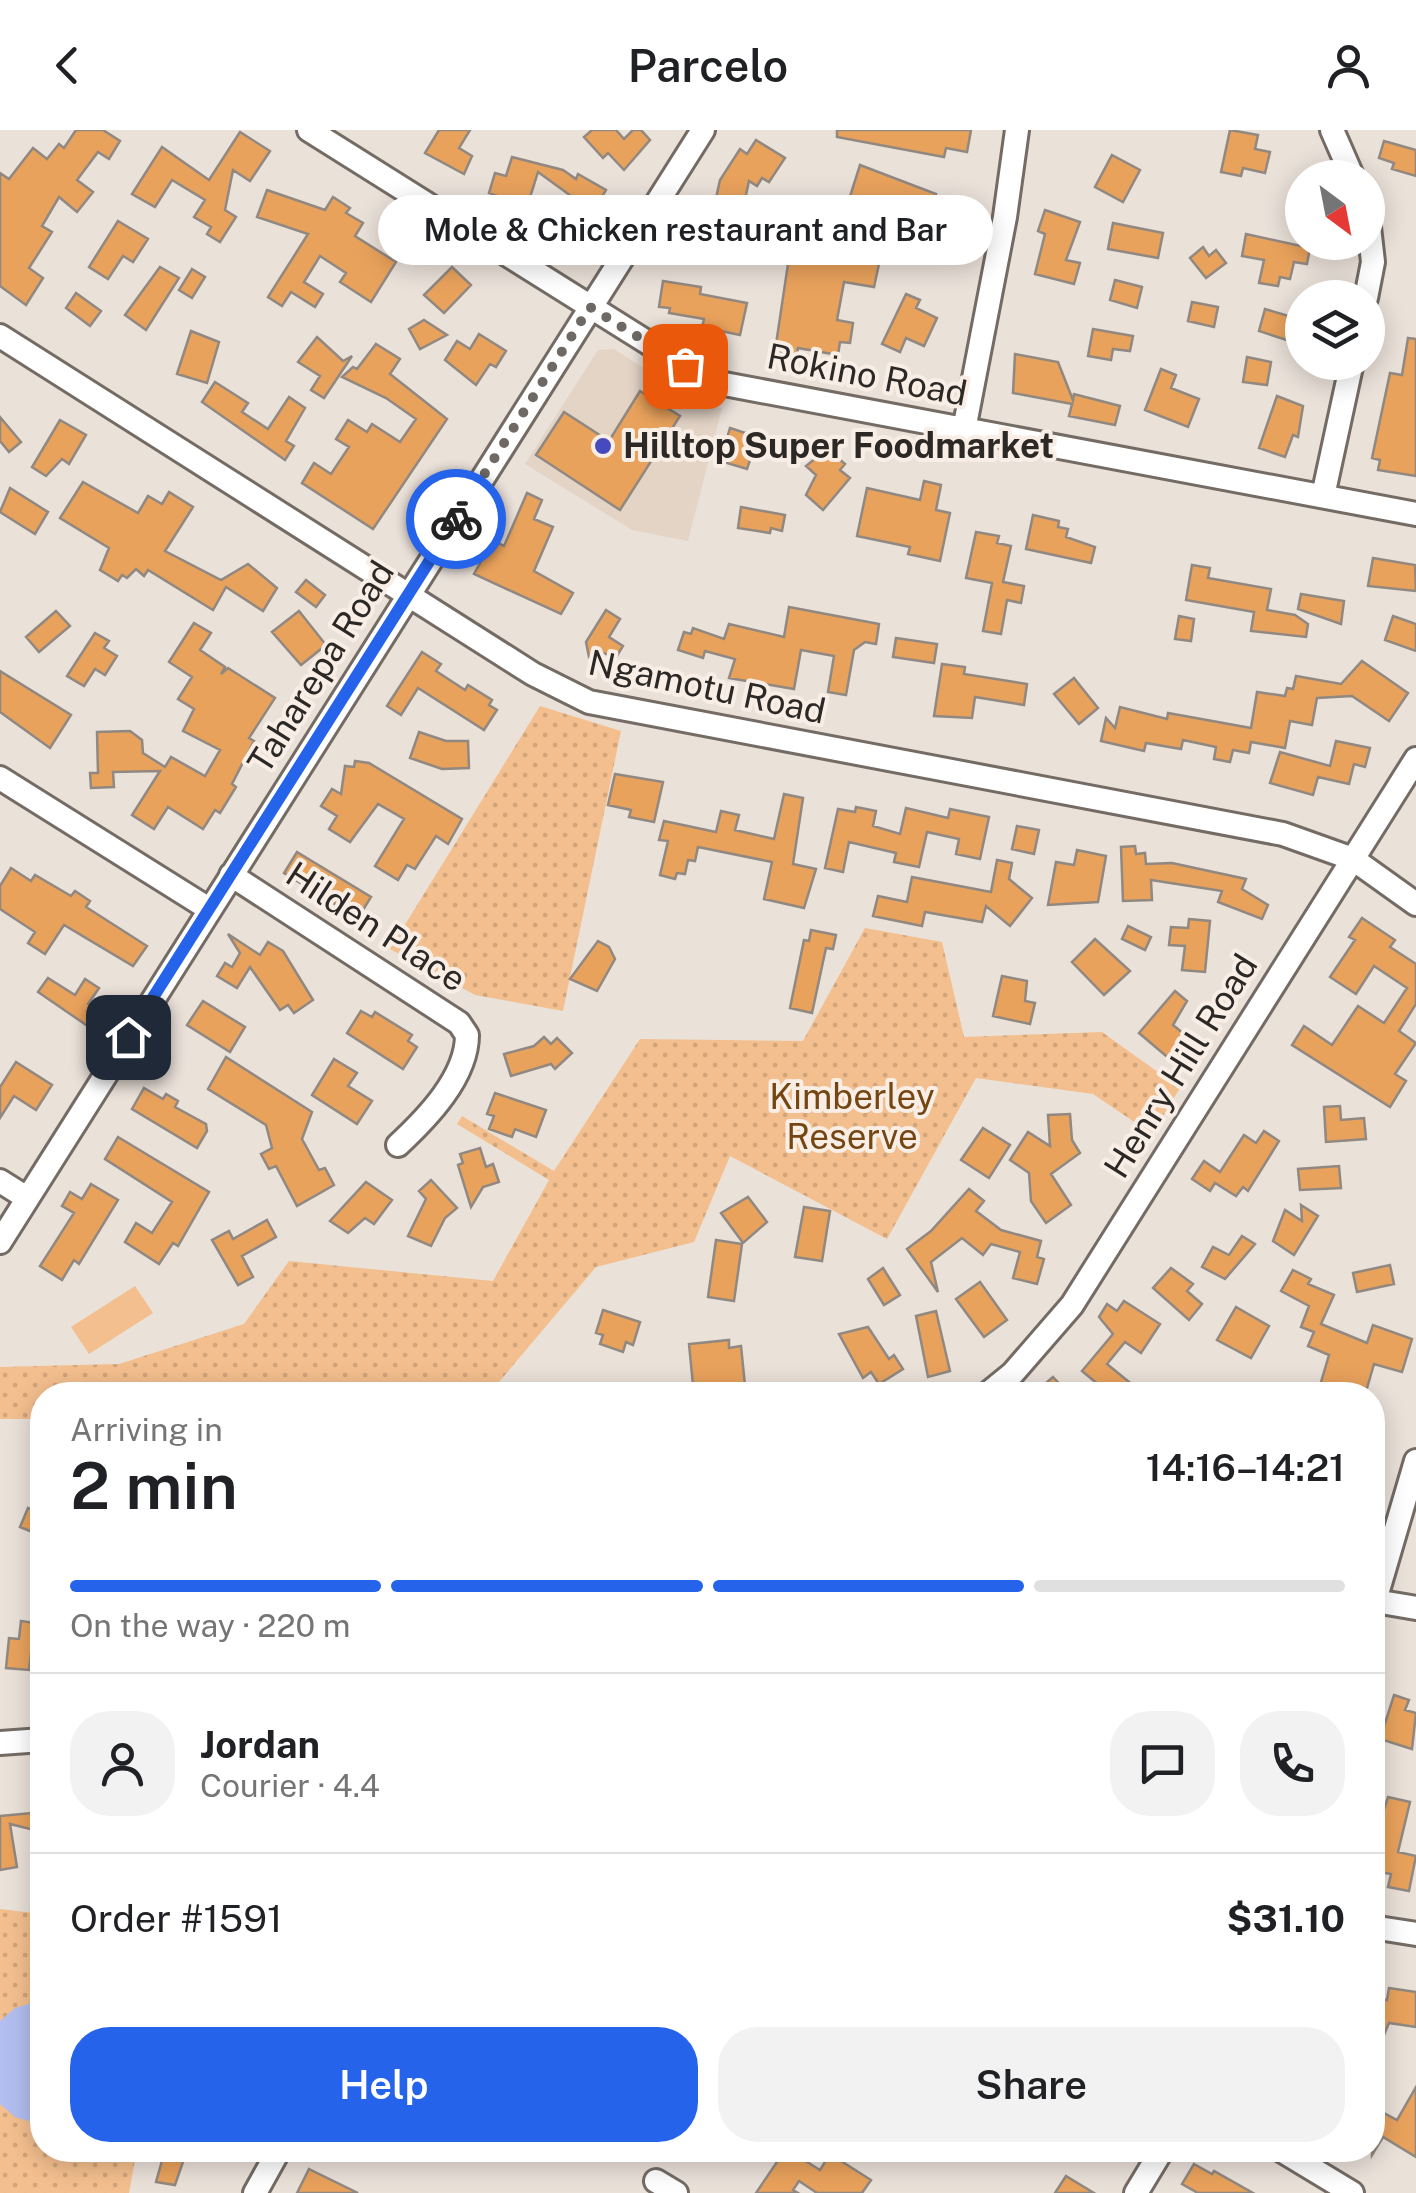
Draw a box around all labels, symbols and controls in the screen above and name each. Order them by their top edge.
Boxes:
icon: back [40,38,95,93]
icon: person [1321,38,1376,93]
text: Parcelo [628,39,788,92]
north arrow [1285,160,1385,260]
map controls [1285,160,1385,380]
callout: Mole & Chicken restaurant and Bar [378,196,992,266]
text: Mole & Chicken restaurant and Bar [424,211,947,248]
button: layers [1285,280,1385,380]
pin [643,324,728,409]
street label: Rokino Road [764,335,970,414]
icon: bag [658,339,713,394]
place label: Hilltop Super Foodmarket [623,425,1054,466]
marker: Hilltop Super Foodmarket [592,435,614,457]
courier [406,469,506,569]
icon: bike [429,492,484,547]
street label: Taharepa Road [239,553,402,780]
street label: Ngamotu Road [585,641,829,732]
street label: Hilden Place [279,853,474,1000]
street label: Henry Hill Road [1095,946,1266,1185]
pin [86,995,171,1080]
icon: home [101,1010,156,1065]
park label: Kimberley Reserve [769,1076,935,1157]
text: Arriving in [70,1411,223,1448]
text: 14:16–14:21 [1146,1445,1345,1490]
text: 2 min [70,1447,238,1524]
text: On the way · 220 m [70,1607,351,1644]
button: person [70,1711,175,1816]
button: chat [1110,1711,1215,1816]
button: phone [1240,1711,1345,1816]
text: Jordan [200,1722,320,1767]
text: Courier · 4.4 [200,1767,380,1804]
text: Order #1591 [70,1896,282,1941]
text: $31.10 [1227,1896,1345,1941]
button: Help [70,2027,698,2142]
button: Share [718,2027,1345,2142]

